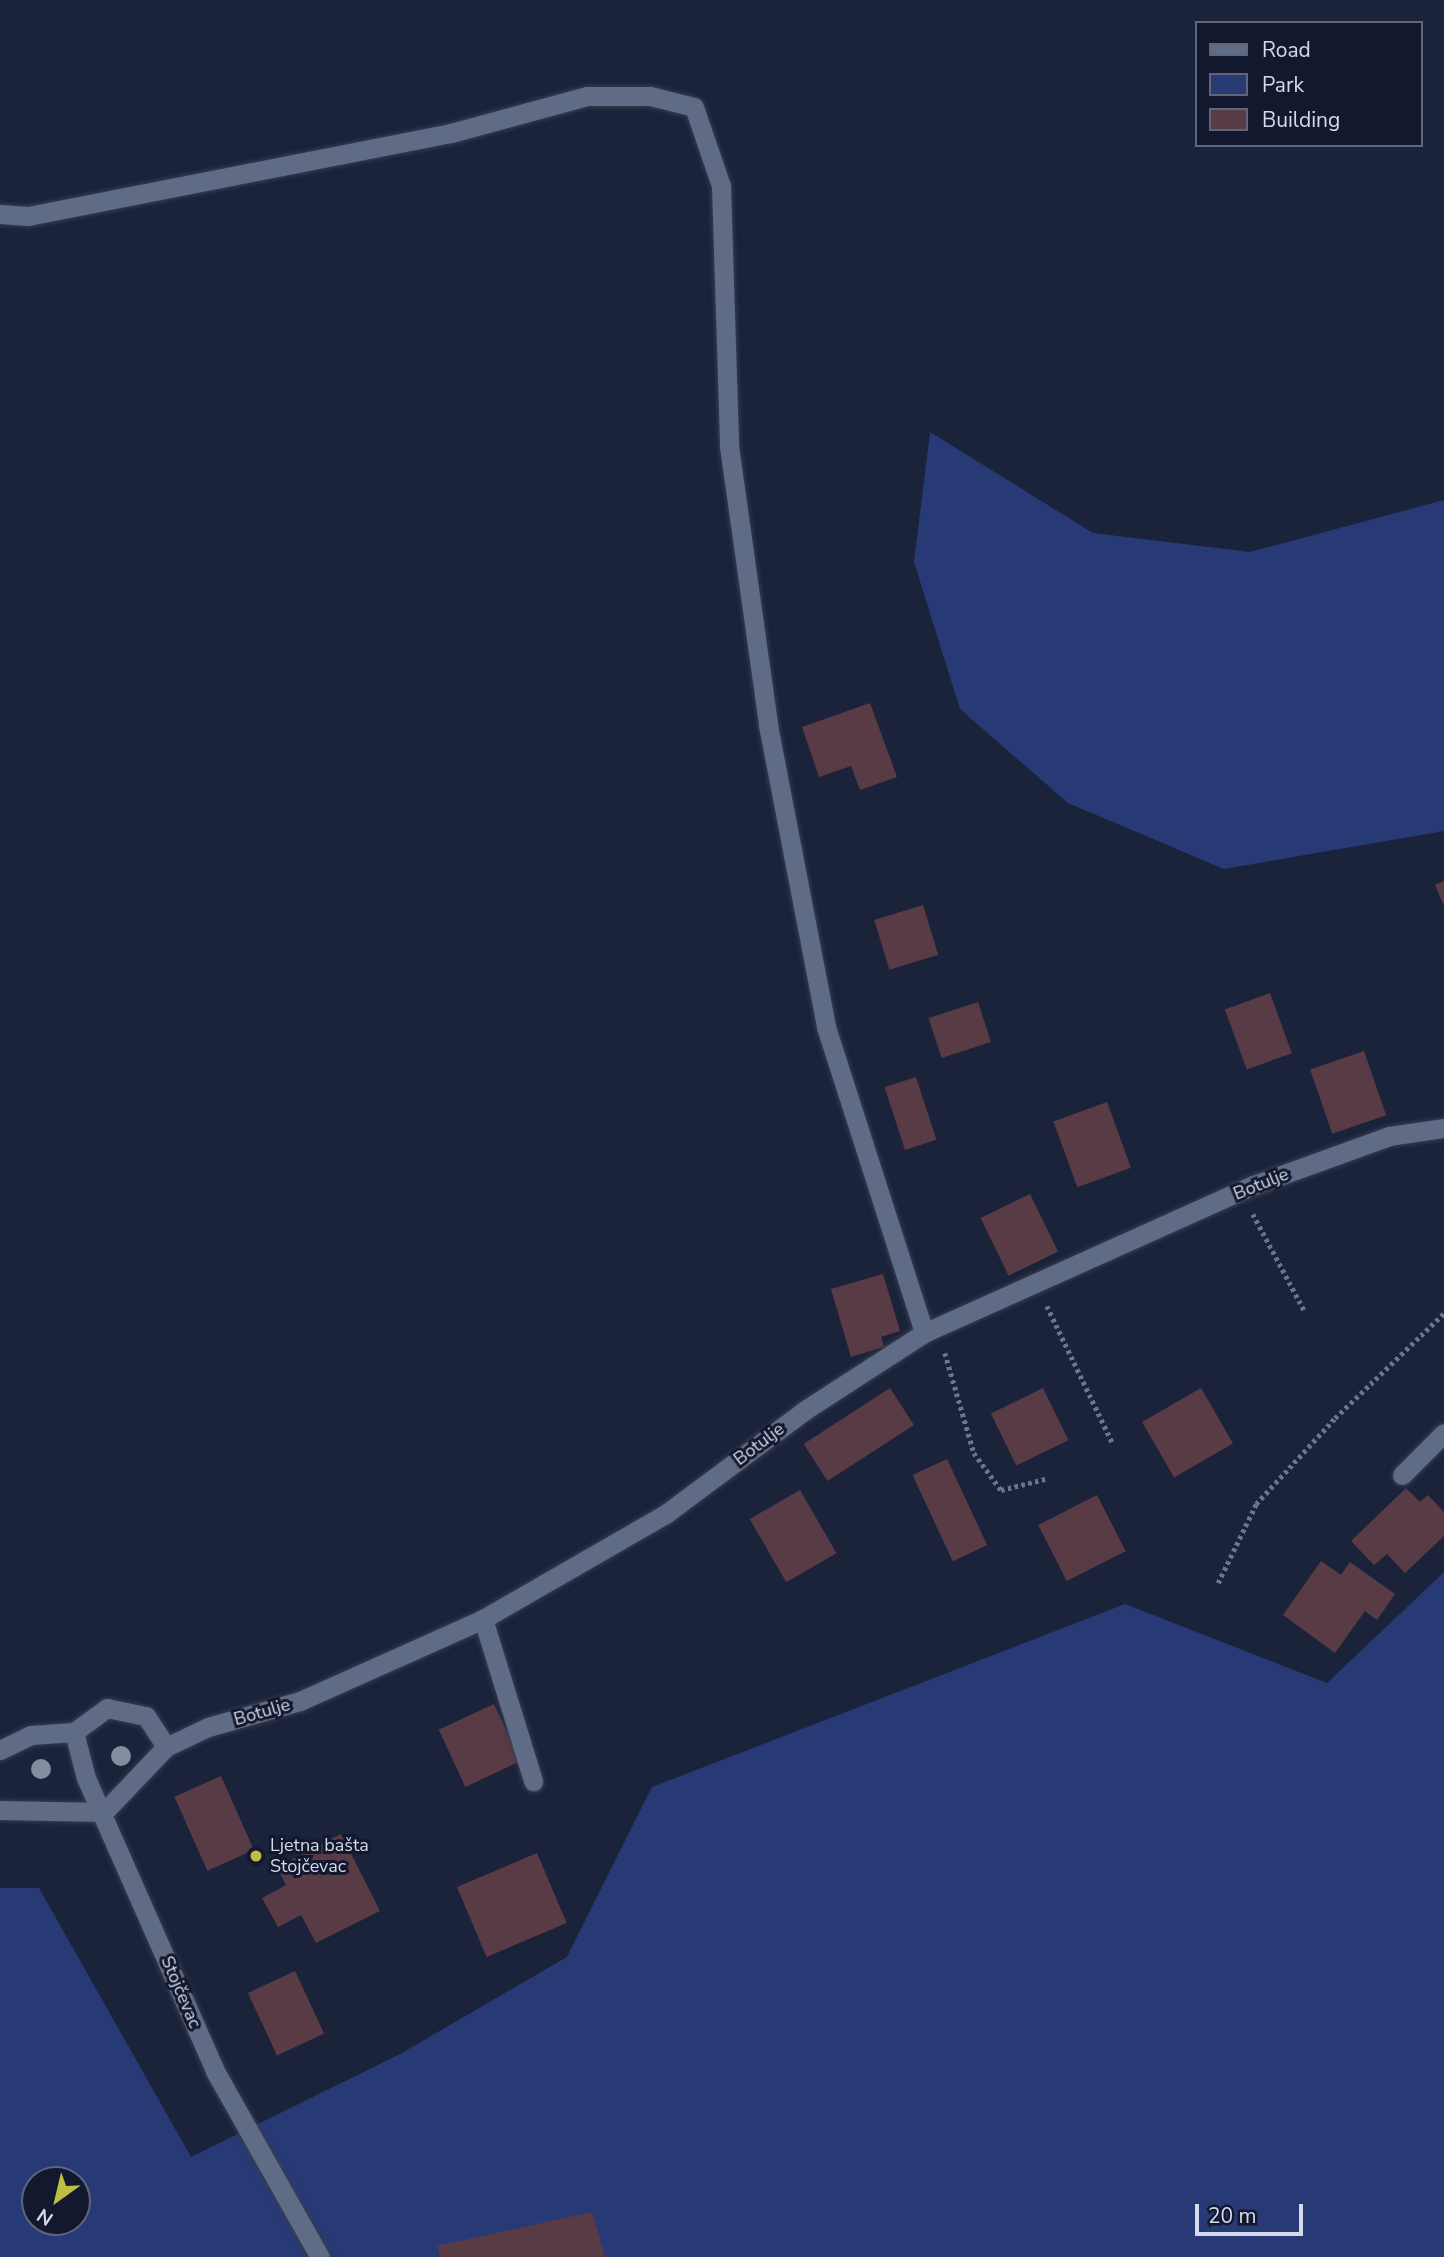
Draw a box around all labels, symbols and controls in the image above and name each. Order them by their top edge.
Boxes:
legend [1196,21,1423,147]
text: Road [1262,36,1311,64]
text: Park [1262,71,1304,99]
text: Building [1262,106,1340,134]
street label: Botulje [1230,1163,1292,1205]
street label: Botulje [729,1418,789,1470]
street label: Botulje [231,1694,293,1730]
place label: Ljetna bašta Stojčevac [270,1835,369,1878]
marker: Ljetna bašta Stojčevac [248,1848,264,1864]
street label: Stojčevac [156,1953,206,2031]
north arrow [21,2166,91,2236]
scale bar [1199,2190,1308,2234]
text: N [32,2202,59,2232]
text: 20 m [1208,2202,1257,2230]

